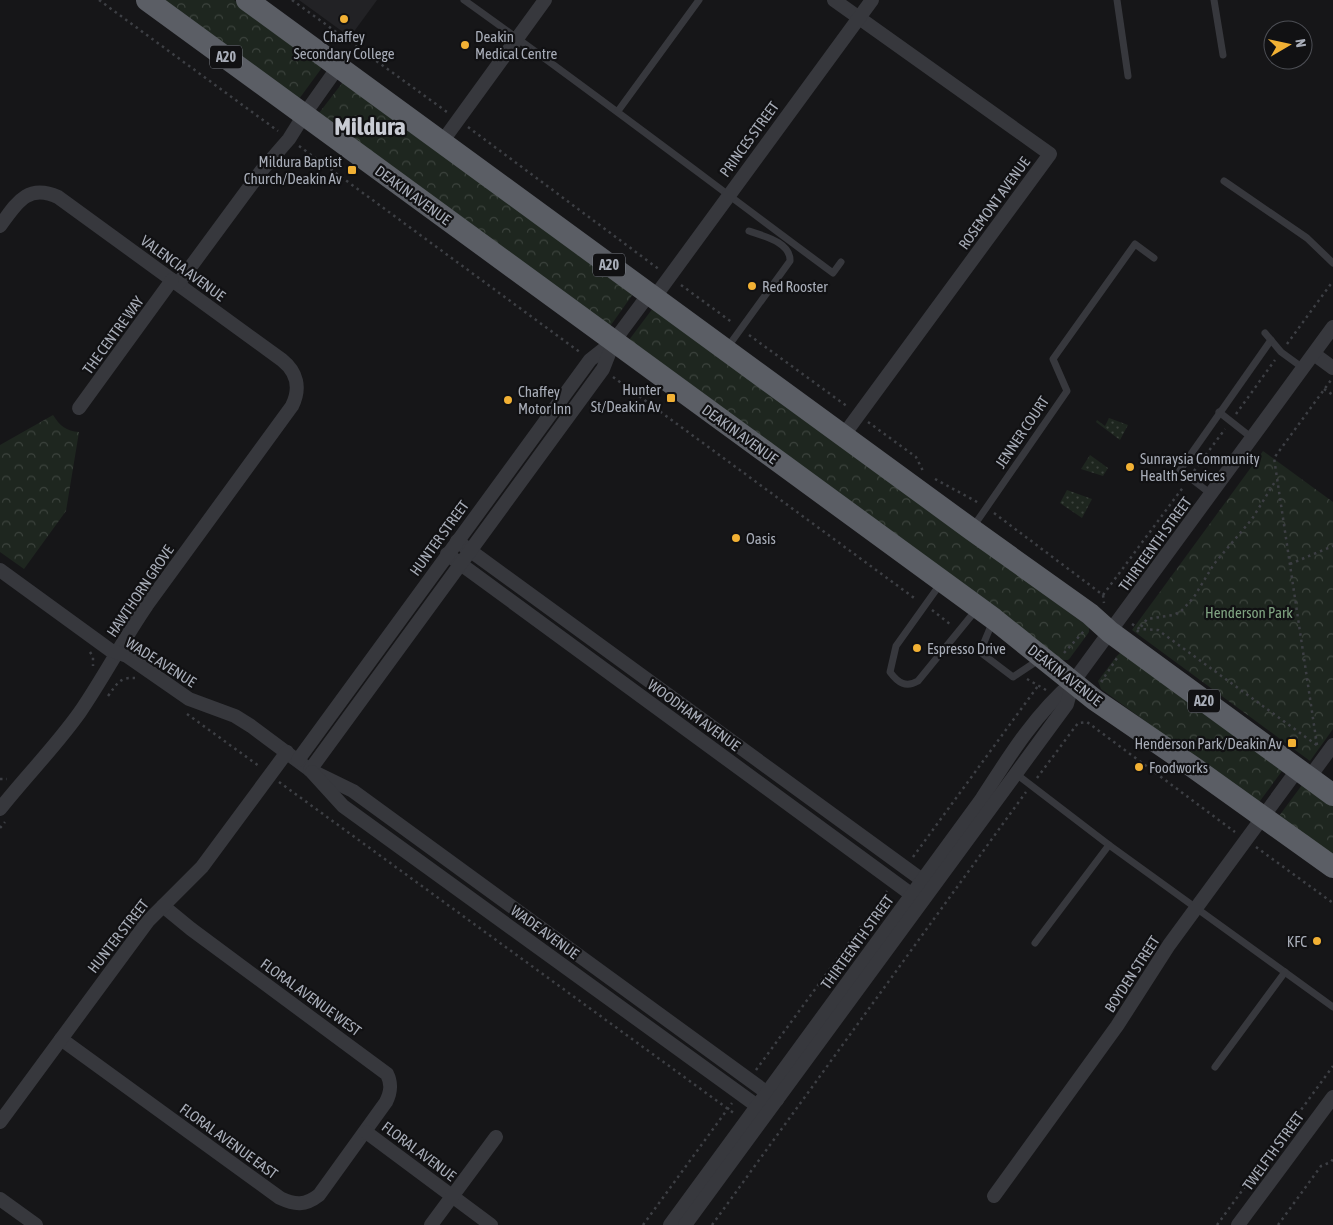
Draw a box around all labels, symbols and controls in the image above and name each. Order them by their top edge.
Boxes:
marker: Chaffey Secondary College [338,13,350,25]
north arrow [1263,20,1313,70]
place label: Chaffey Secondary College [293,28,395,62]
place label: Deakin Medical Centre [475,28,557,62]
text: N [1292,38,1309,48]
marker: Deakin Medical Centre [459,39,471,51]
road number: A20 [210,46,242,68]
street label: PRINCES STREET [716,98,782,180]
district label: Mildura [334,112,406,140]
place label: Mildura Baptist Church/Deakin Av [244,153,342,187]
street label: ROSEMONT AVENUE [955,153,1034,252]
street label: DEAKIN AVENUE [372,162,455,228]
marker: Mildura Baptist Church/Deakin Av [346,164,358,176]
street label: VALENCIA AVENUE [137,232,229,305]
road number: A20 [593,254,625,276]
place label: Red Rooster [762,278,828,295]
marker: Red Rooster [746,280,758,292]
street label: THE CENTRE WAY [79,292,147,377]
place label: Hunter St/Deakin Av [591,381,662,415]
place label: Chaffey Motor Inn [518,383,571,417]
marker: Hunter St/Deakin Av [665,392,677,404]
street label: JENNER COURT [992,393,1052,471]
marker: Chaffey Motor Inn [502,394,514,406]
street label: DEAKIN AVENUE [699,401,782,467]
place label: Sunraysia Community Health Services [1140,450,1260,484]
marker: Sunraysia Community Health Services [1124,461,1136,473]
street label: THIRTEENTH STREET [1115,493,1195,594]
street label: HUNTER STREET [406,497,472,579]
place label: Oasis [746,530,776,547]
marker: Oasis [730,532,742,544]
street label: HAWTHORN GROVE [103,541,177,640]
park label: Henderson Park [1205,604,1293,621]
street label: WADE AVENUE [123,634,200,691]
place label: Espresso Drive [927,640,1006,657]
street label: DEAKIN AVENUE [1025,641,1106,709]
marker: Espresso Drive [911,642,923,654]
street label: WOODHAM AVENUE [645,676,744,754]
road number: A20 [1188,689,1220,712]
place label: Henderson Park/Deakin Av [1134,735,1282,752]
marker: Henderson Park/Deakin Av [1286,737,1298,749]
place label: Foodworks [1149,759,1208,776]
marker: Foodworks [1133,761,1145,773]
street label: THIRTEENTH STREET [817,891,897,992]
street label: HUNTER STREET [84,895,152,976]
street label: WADE AVENUE [508,902,583,963]
street label: BOYDEN STREET [1101,932,1163,1015]
place label: KFC [1287,933,1307,950]
marker: KFC [1311,935,1323,947]
street label: FLORAL AVENUE WEST [257,955,365,1039]
street label: FLORAL AVENUE EAST [177,1100,281,1182]
street label: TWELFTH STREET [1239,1108,1307,1194]
street label: FLORAL AVENUE [379,1118,460,1185]

